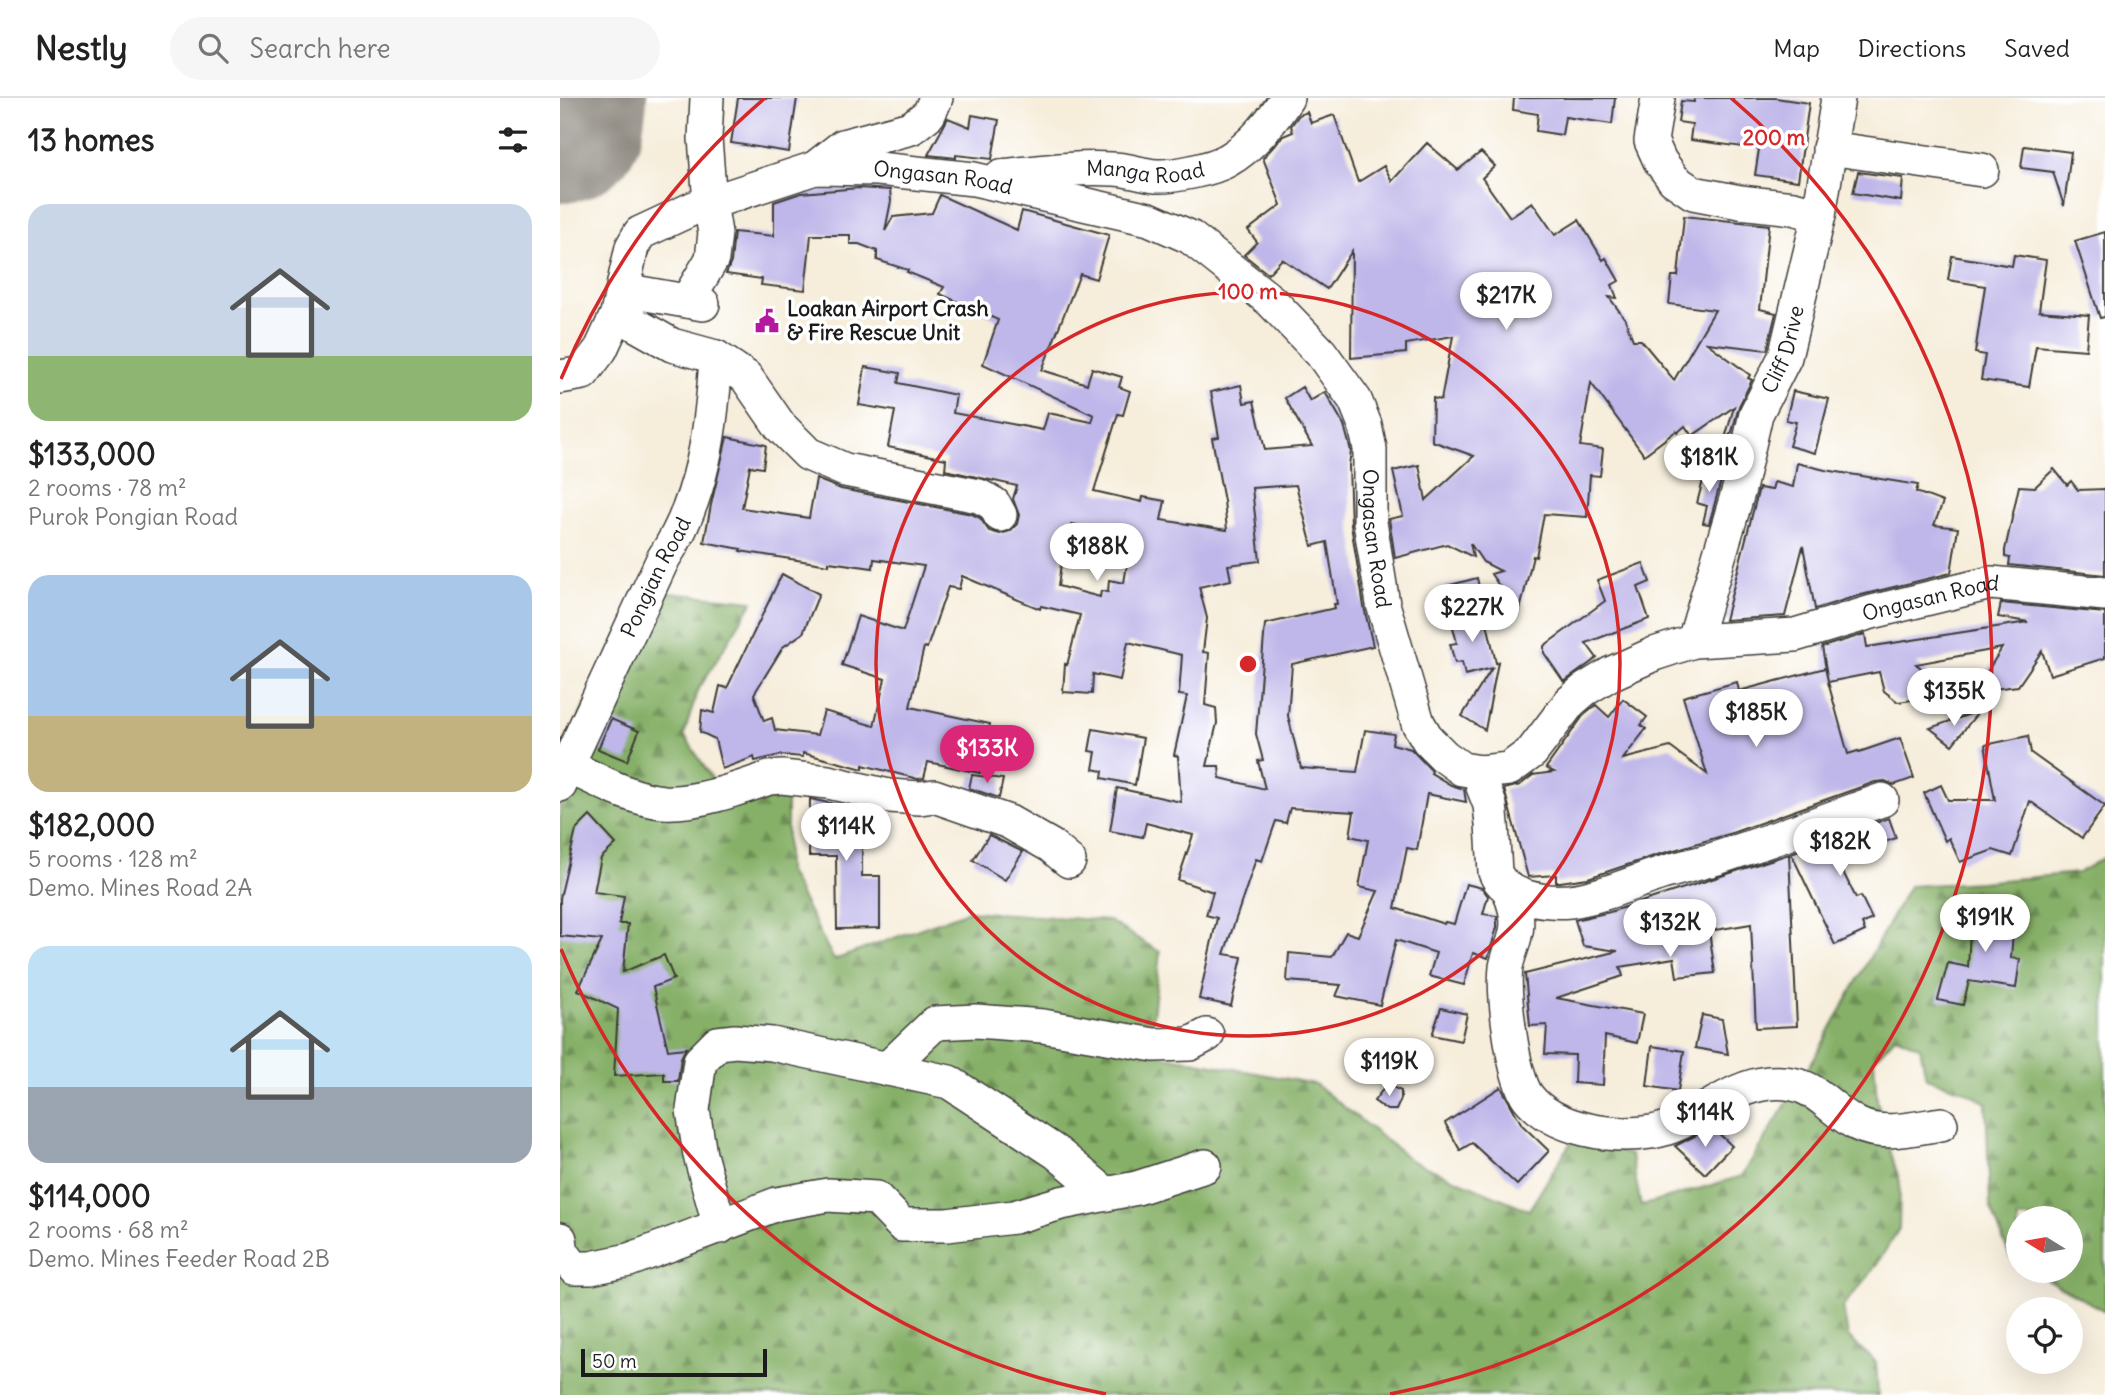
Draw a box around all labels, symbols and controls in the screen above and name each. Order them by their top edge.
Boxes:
search box [170,17,660,80]
text: Nestly [35,27,128,69]
icon: search [194,29,232,67]
text: Search here [250,32,391,65]
text: Map [1773,33,1820,63]
text: Directions [1858,33,1966,63]
text: Saved [2004,33,2070,63]
text: 13 homes [28,121,154,159]
icon: filters [494,121,532,159]
text: 200 m [1743,124,1806,151]
street label: Ongasan Road [872,155,1015,200]
street label: Manga Road [1086,155,1207,189]
icon: home [217,250,343,376]
pin: $217K [1457,272,1555,332]
text: 100 m [1218,278,1278,305]
text: $217K [1476,280,1536,309]
place label: Loakan Airport Crash & Fire Rescue Unit [787,295,989,346]
street label: Cliff Drive [1755,303,1810,398]
public building icon: Loakan Airport Crash & Fire Rescue Unit [753,307,781,335]
pin: $181K [1660,434,1758,494]
text: $133,000 [28,435,156,473]
text: $181K [1680,442,1738,471]
street label: Ongasan Road [1357,469,1397,610]
text: 2 rooms · 78 m² [28,473,187,502]
text: Purok Pongian Road [28,502,238,531]
street label: Pongian Road [615,513,697,642]
pin: $188K [1048,524,1146,583]
text: $188K [1066,531,1128,560]
street label: Ongasan Road [1859,569,2000,627]
pin: $227K [1423,584,1521,644]
text: $227K [1440,592,1504,621]
icon: home [217,621,343,747]
centre of rings [1236,652,1260,676]
pin: $135K [1905,668,2003,728]
text: $135K [1923,676,1985,705]
pin: $185K [1707,690,1805,749]
text: $185K [1725,697,1787,726]
pin: $133K [938,726,1036,785]
text: $133K [956,733,1018,762]
pin: $114K [797,804,895,863]
text: $182,000 [28,806,155,844]
text: $114K [817,811,875,840]
pin: $182K [1791,818,1889,878]
text: $182K [1809,826,1871,855]
text: 5 rooms · 128 m² [28,844,198,873]
text: Demo. Mines Road 2A [28,873,252,902]
pin: $191K [1936,894,2034,954]
pin: $132K [1621,900,1719,959]
text: $191K [1956,902,2014,931]
text: $132K [1639,907,1701,936]
icon: home [217,992,343,1118]
pin: $119K [1340,1038,1438,1098]
text: $119K [1360,1046,1418,1075]
pin: $114K [1656,1090,1754,1149]
text: $114K [1676,1097,1734,1126]
text: $114,000 [28,1177,151,1215]
north arrow [2006,1206,2082,1283]
map controls [2006,1206,2083,1374]
text: 2 rooms · 68 m² [28,1215,189,1244]
text: Demo. Mines Feeder Road 2B [28,1244,330,1273]
button: locate [2006,1297,2083,1374]
scale bar [581,1346,766,1378]
text: 50 m [592,1349,637,1373]

